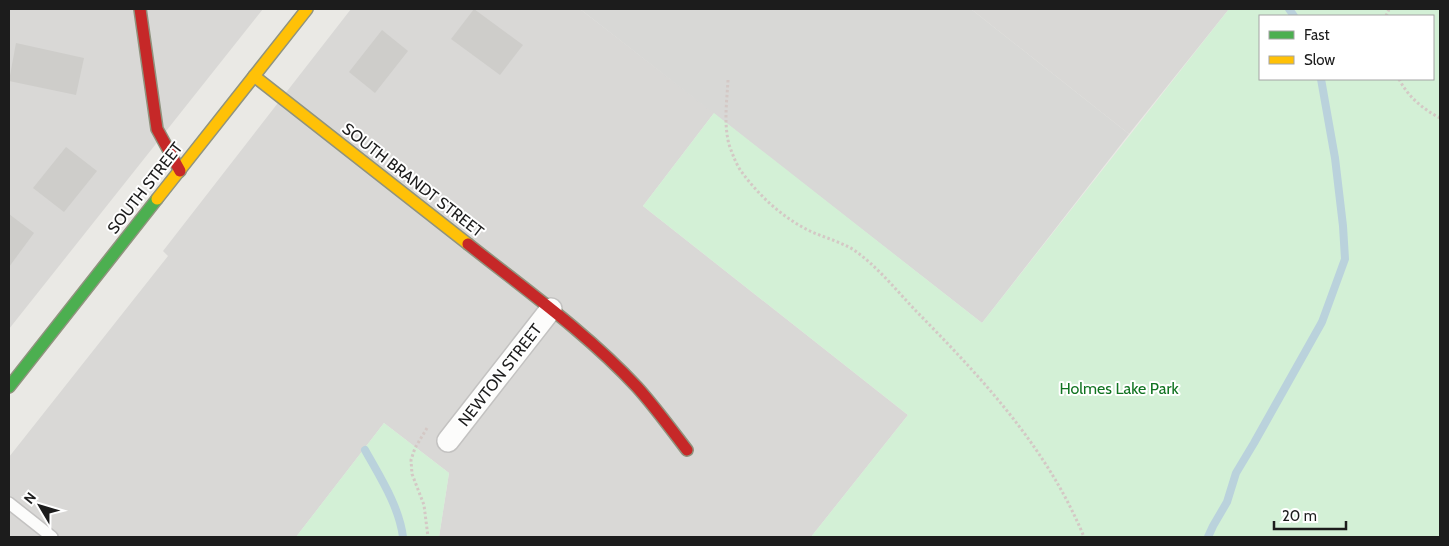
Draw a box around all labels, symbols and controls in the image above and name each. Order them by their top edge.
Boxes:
legend [1259,15,1434,80]
text: Fast [1304,26,1329,44]
text: Slow [1304,51,1335,69]
street label: SOUTH BRANDT STREET [339,119,488,241]
street label: SOUTH STREET [104,138,187,237]
street label: NEWTON STREET [454,320,546,430]
park label: Holmes Lake Park [1059,379,1179,398]
north arrow [15,481,65,531]
text: N [20,489,40,507]
scale bar [1274,498,1346,530]
text: 20 m [1282,507,1317,525]

